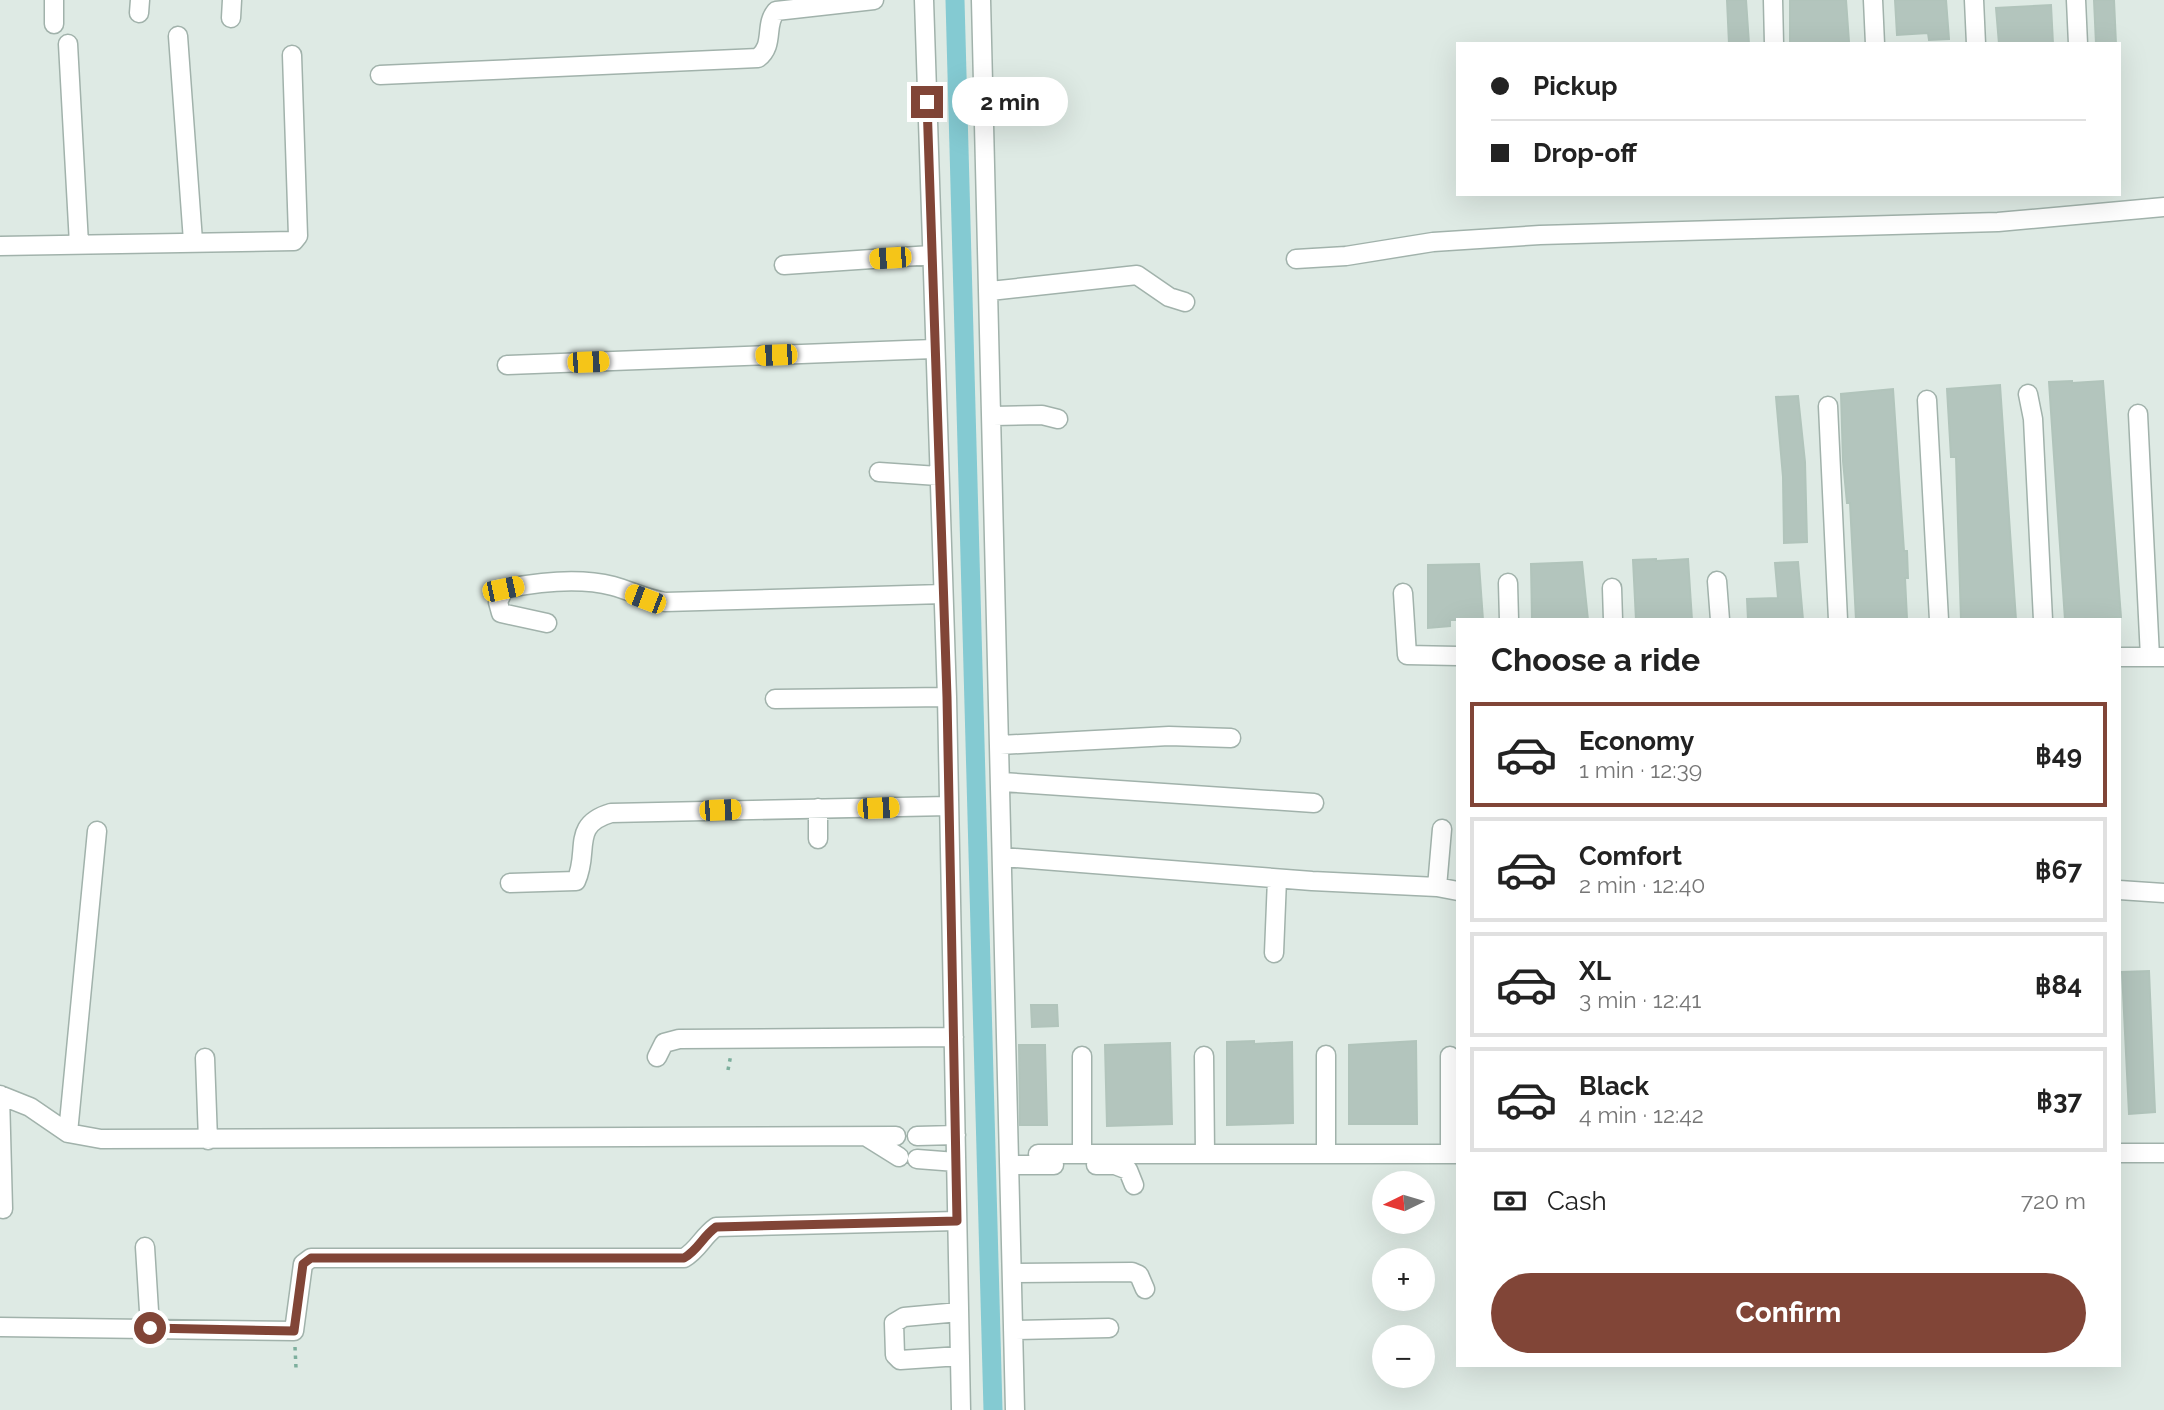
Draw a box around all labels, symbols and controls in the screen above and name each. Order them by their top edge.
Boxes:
text: Pickup [1533,71,1618,101]
callout: 2 min [951,78,1067,126]
route end [911,86,943,118]
text: 2 min [980,88,1040,115]
text: Drop-off [1533,138,1637,168]
car [869,246,912,270]
car [755,344,798,366]
car [567,351,610,373]
car [481,574,526,604]
car [622,582,669,616]
text: Choose a ride [1491,641,1700,678]
icon: car [1495,723,1558,786]
text: Economy [1579,726,1694,756]
text: ฿49 [2035,740,2082,770]
text: 1 min · 12:39 [1579,756,1702,783]
car [857,797,900,819]
car [699,799,742,821]
icon: car [1495,838,1558,901]
text: Comfort [1579,841,1682,871]
text: ฿67 [2035,855,2082,885]
text: 2 min · 12:40 [1579,871,1705,898]
icon: car [1495,953,1558,1016]
text: XL [1579,956,1611,986]
text: ฿84 [2035,970,2082,1000]
text: 3 min · 12:41 [1579,986,1701,1013]
icon: car [1495,1068,1558,1131]
text: Black [1579,1071,1649,1101]
text: ฿37 [2036,1085,2082,1115]
text: 4 min · 12:42 [1579,1101,1704,1128]
north arrow [1372,1171,1435,1234]
map controls [1372,1171,1435,1388]
icon: cash [1491,1182,1529,1220]
text: Cash [1547,1186,1607,1216]
text: 720 m [2021,1187,2086,1214]
button: + [1372,1248,1435,1311]
button: Confirm [1491,1273,2086,1353]
route start [134,1312,166,1344]
button: − [1372,1325,1435,1388]

